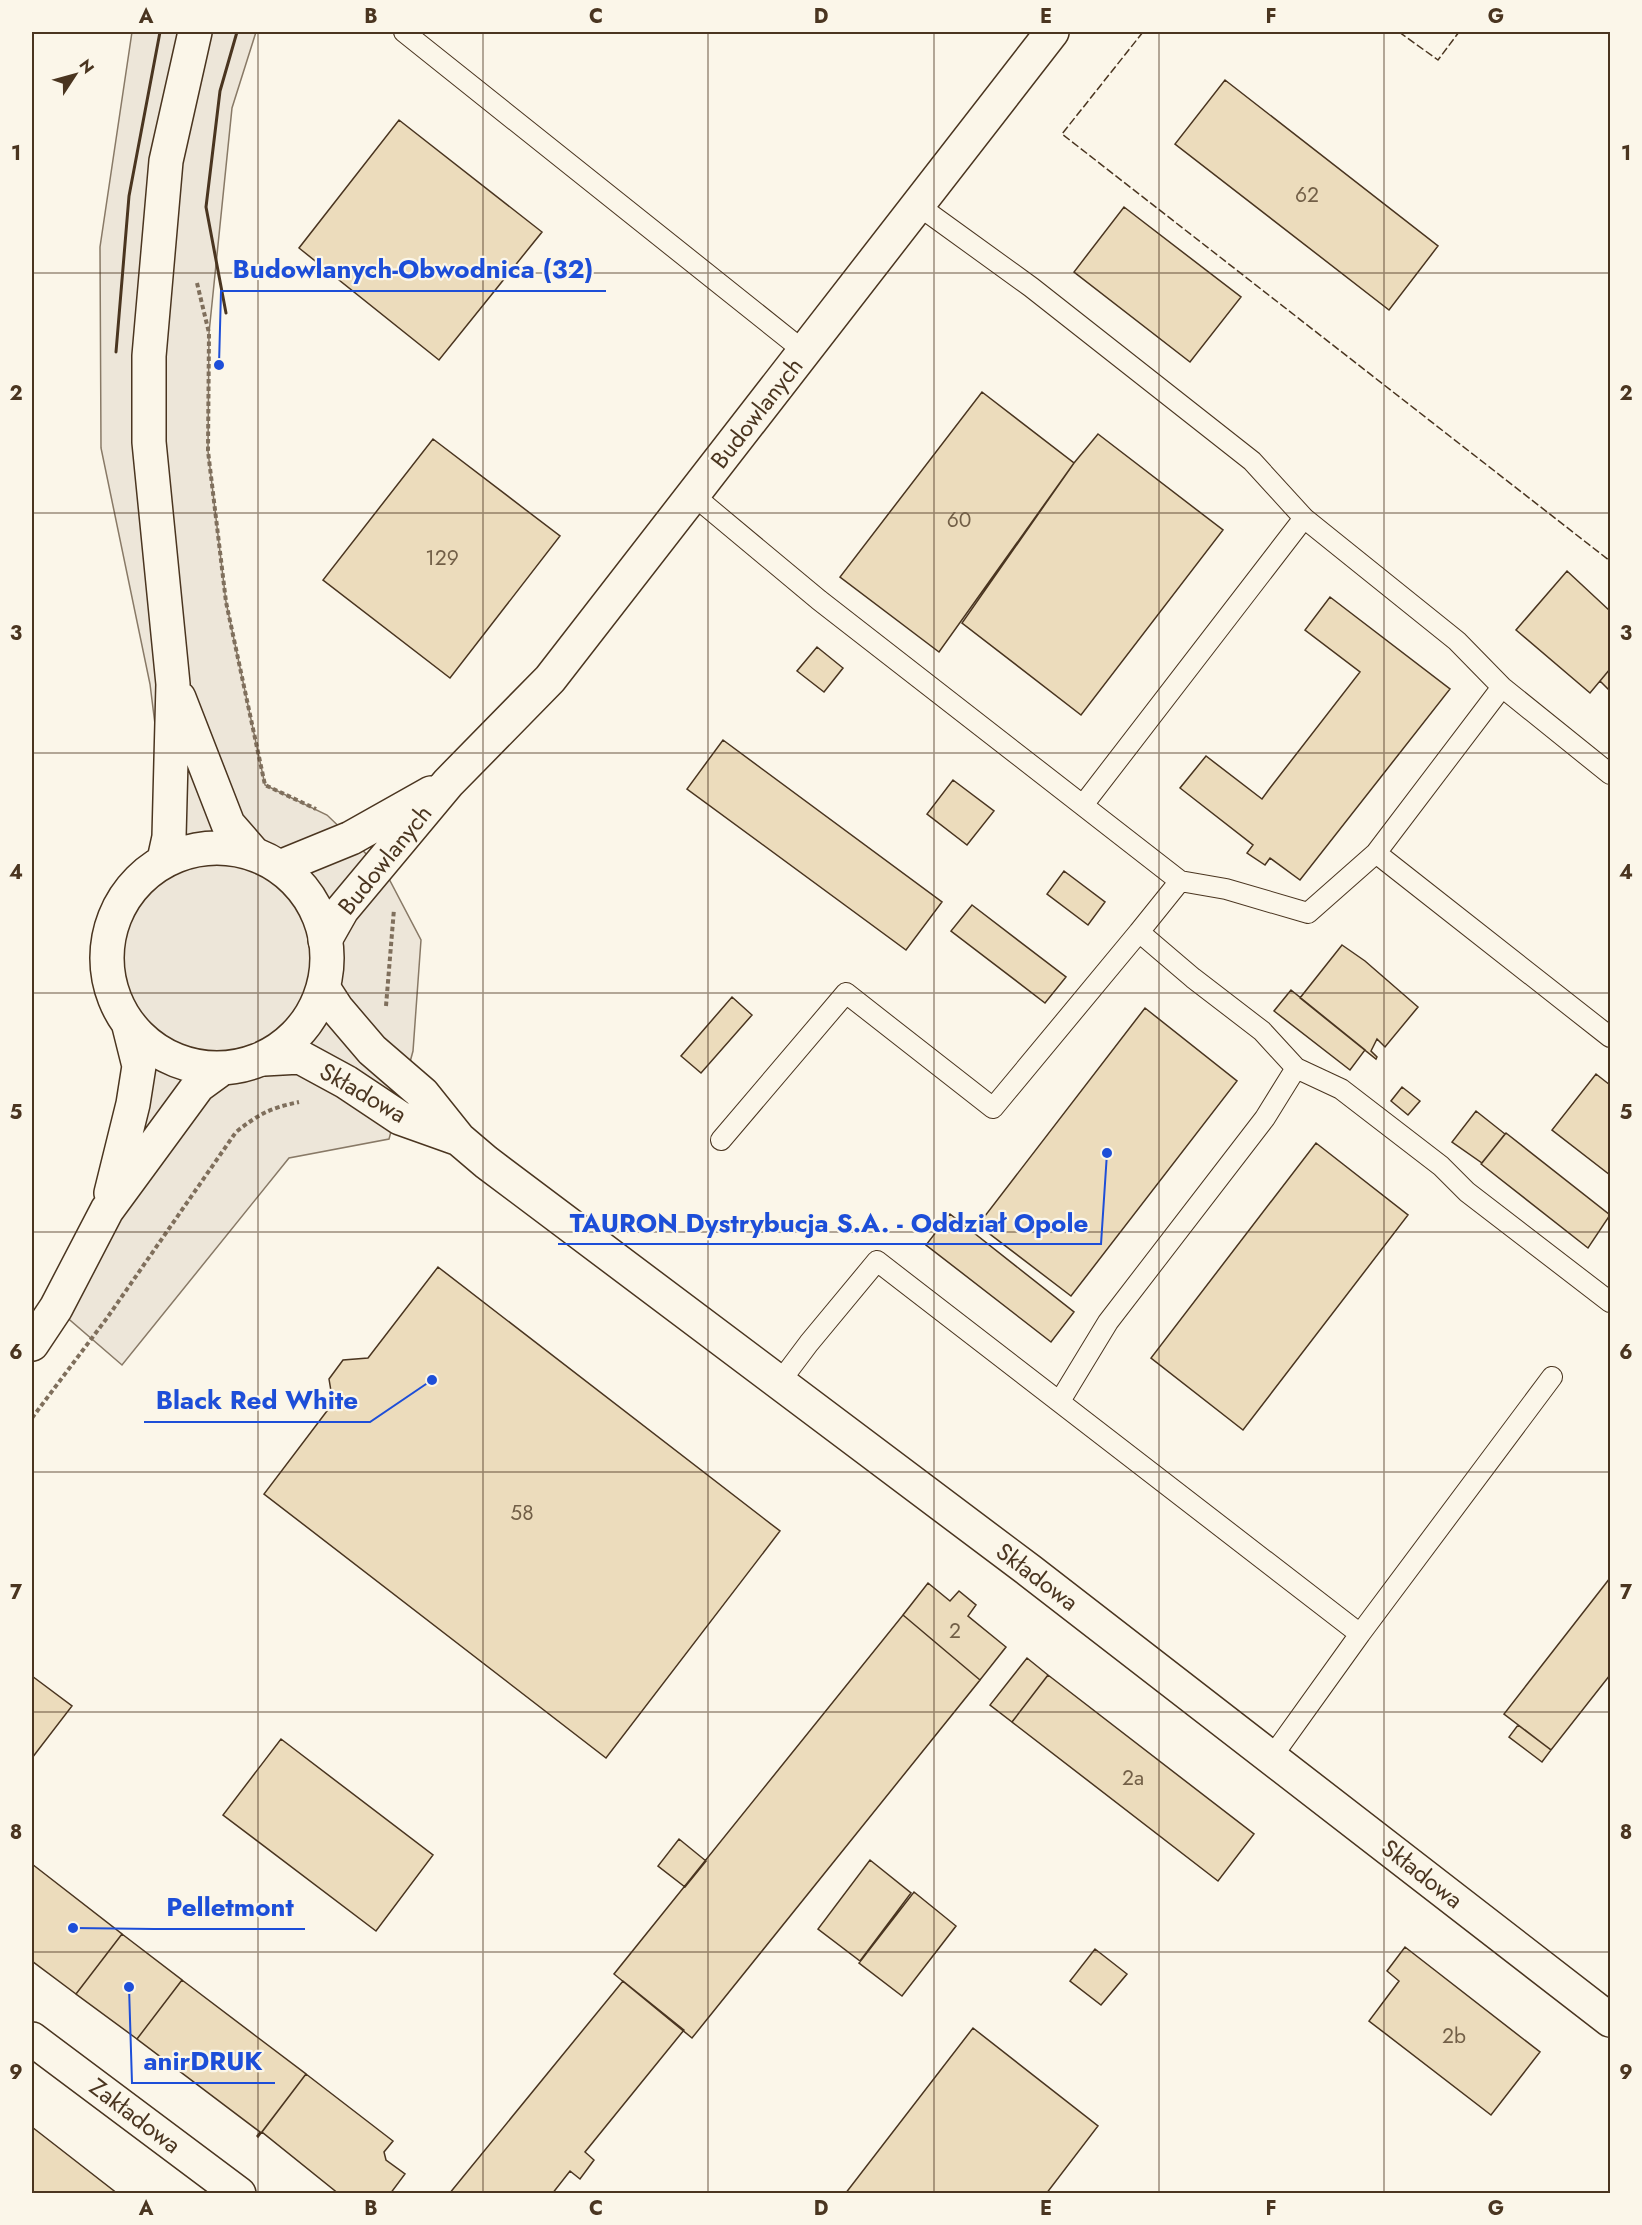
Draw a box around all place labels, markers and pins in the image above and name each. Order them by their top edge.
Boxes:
callout: Budowlanych-Obwodnica (32) [221,247,606,291]
callout: TAURON Dystrybucja S.A. - Oddział Opole [558,1200,1101,1244]
callout: Black Red White [144,1378,370,1422]
callout: Pelletmont [154,1885,305,1929]
callout: anirDRUK [132,2039,275,2083]

